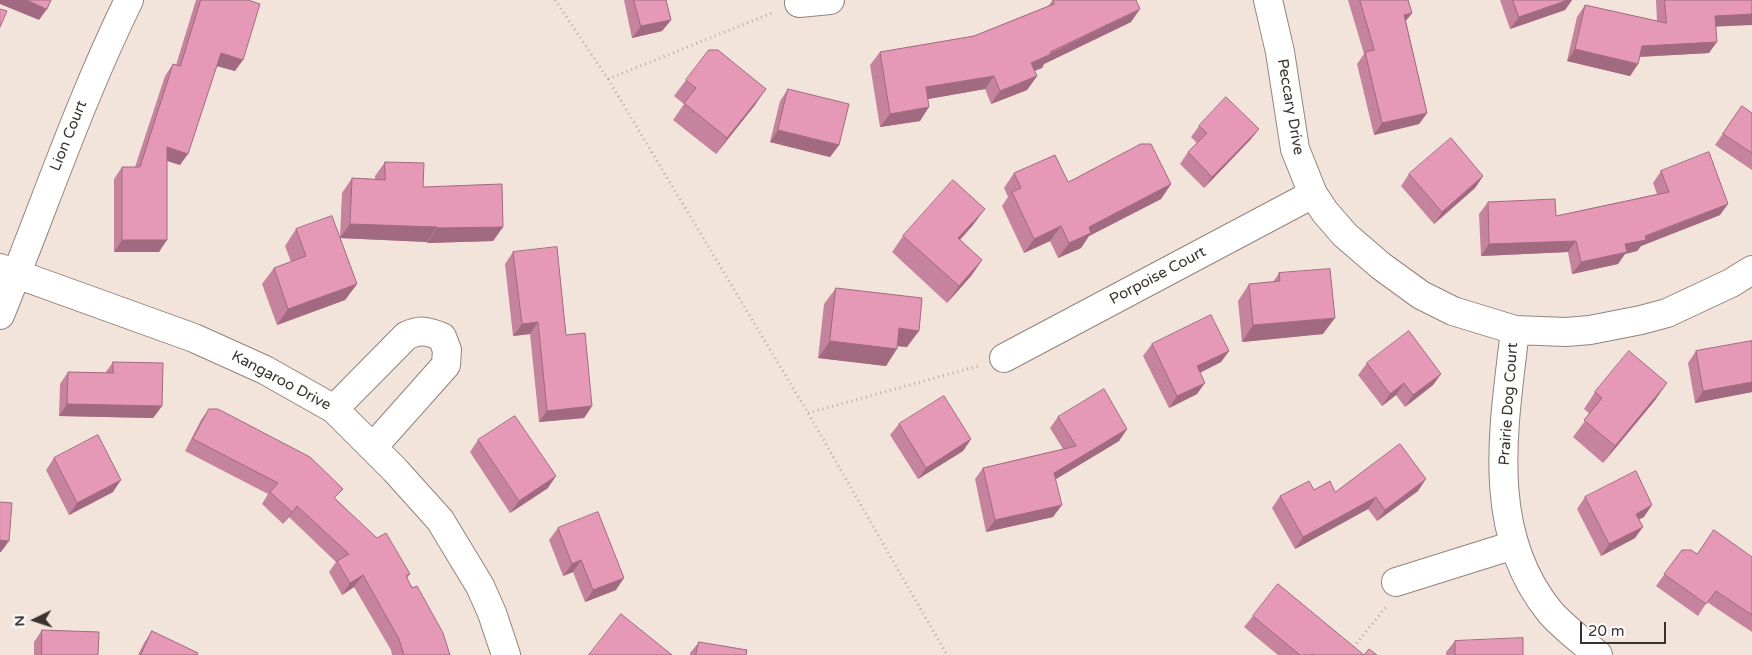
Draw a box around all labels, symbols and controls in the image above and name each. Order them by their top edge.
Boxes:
street label: Peccary Drive [1273,57,1307,157]
street label: Lion Court [47,98,91,174]
street label: Porpoise Court [1107,243,1209,309]
street label: Prairie Dog Court [1496,342,1522,466]
street label: Kangaroo Drive [228,347,334,415]
north arrow [10,595,60,645]
scale bar [1582,612,1668,644]
text: N [11,615,28,627]
text: 20 m [1588,622,1625,640]

